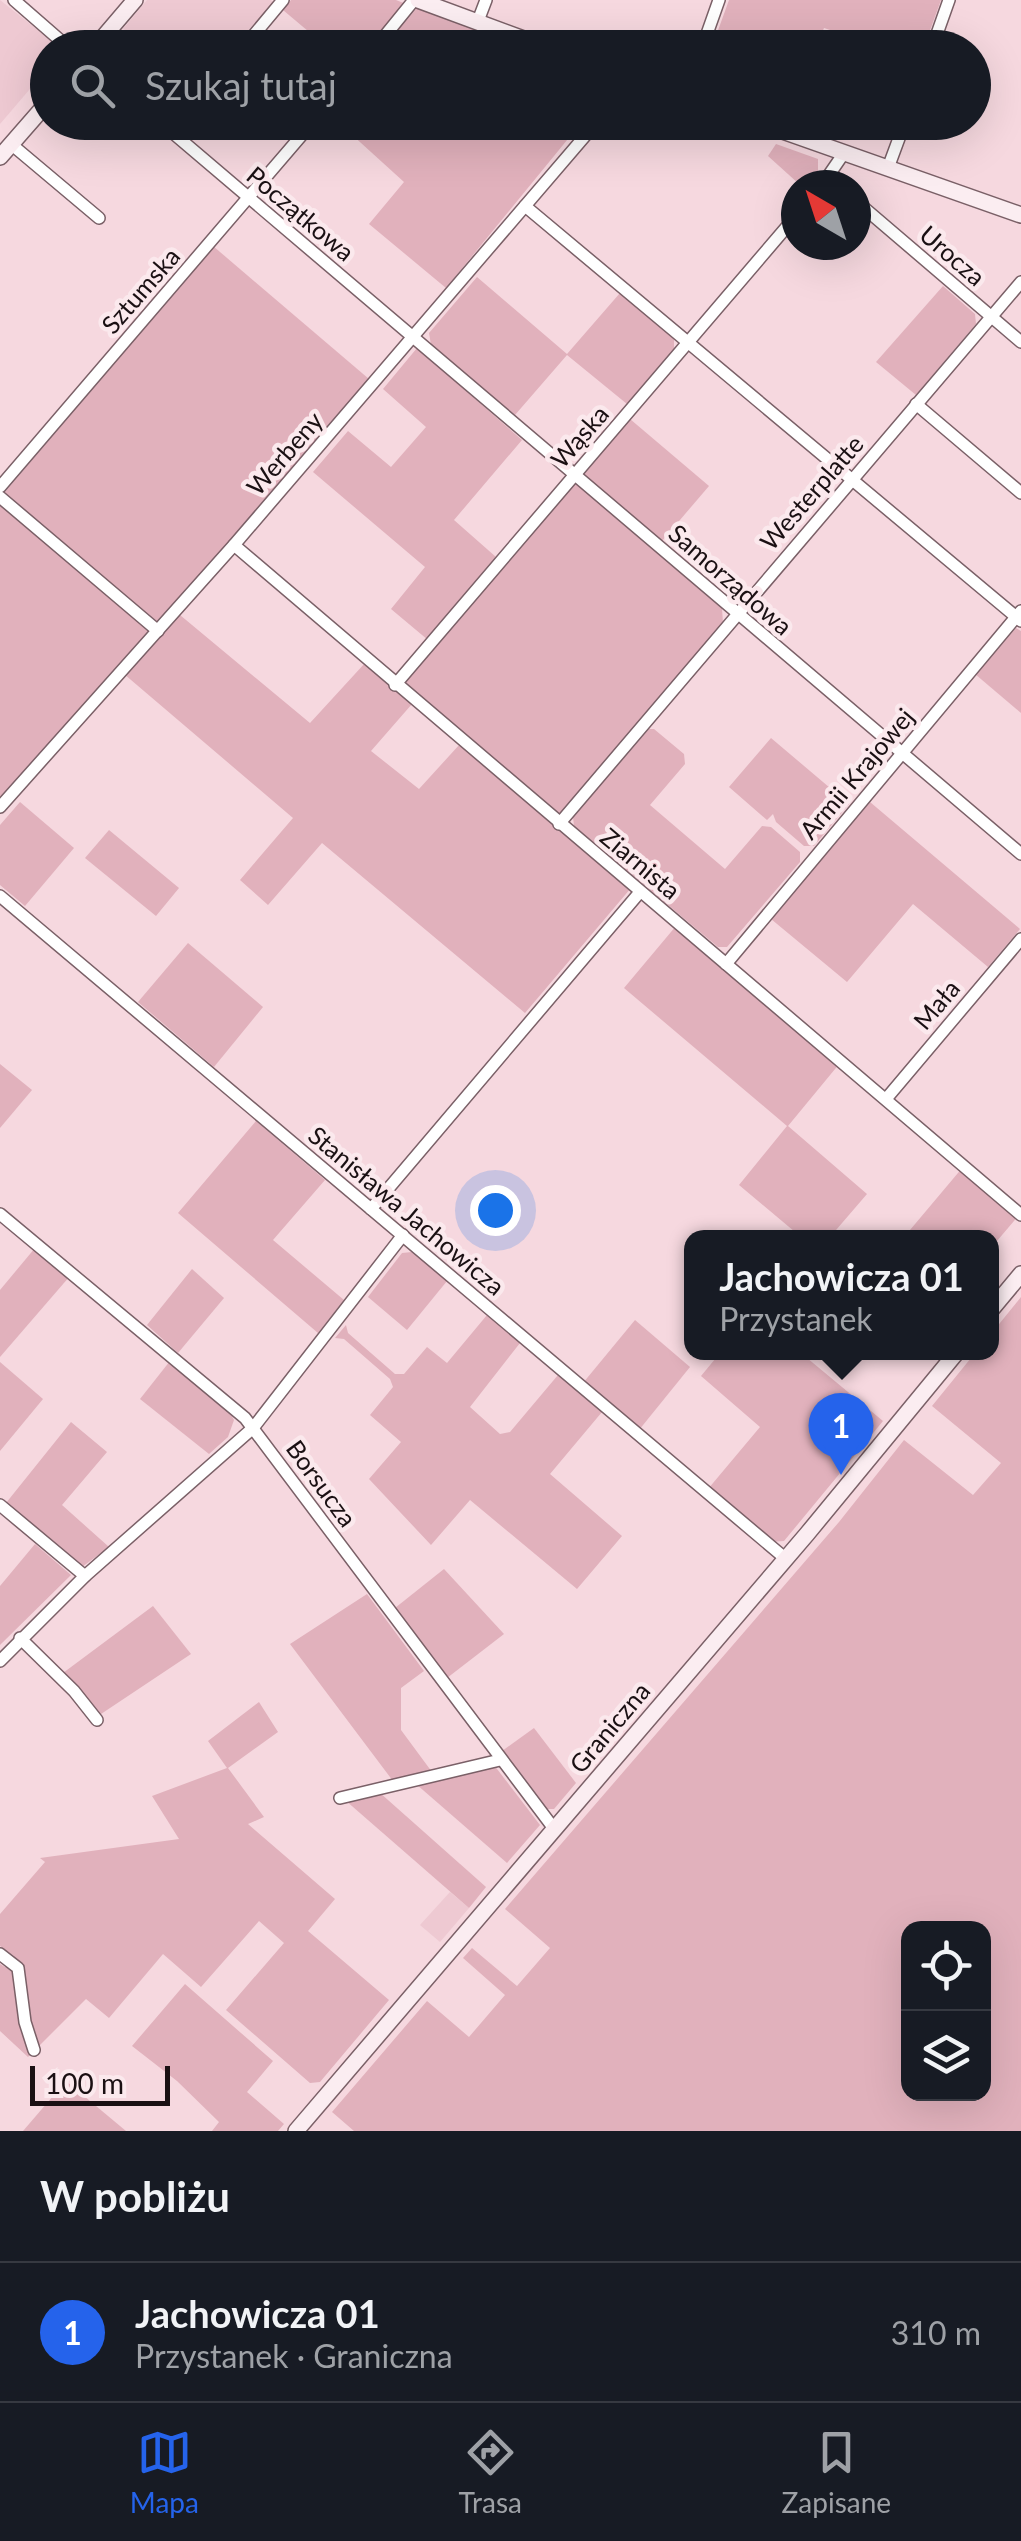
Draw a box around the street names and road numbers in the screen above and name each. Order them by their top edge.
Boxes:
street label: Początkowa [241,159,361,267]
street label: Urocza [914,219,992,291]
street label: Sztumska [95,241,185,339]
street label: Wąska [544,399,614,473]
street label: Werbeny [240,405,328,501]
street label: Westerplatte [753,429,869,555]
street label: Samorządowa [663,517,799,641]
street label: Armii Krajowej [793,702,919,844]
street label: Ziarnista [595,821,687,905]
street label: Mała [907,973,965,1035]
street label: Stanisława Jachowicza [303,1119,511,1301]
street label: Borsucza [281,1434,363,1532]
street label: Graniczna [562,1676,656,1778]

